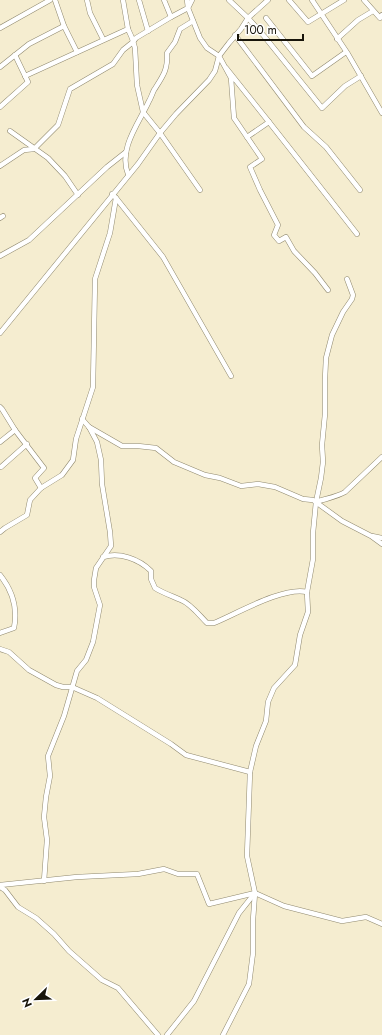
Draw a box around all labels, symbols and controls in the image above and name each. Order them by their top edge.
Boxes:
scale bar [238,16,303,42]
text: 100 m [244,21,277,39]
north arrow [16,979,56,1019]
text: N [18,996,36,1010]

